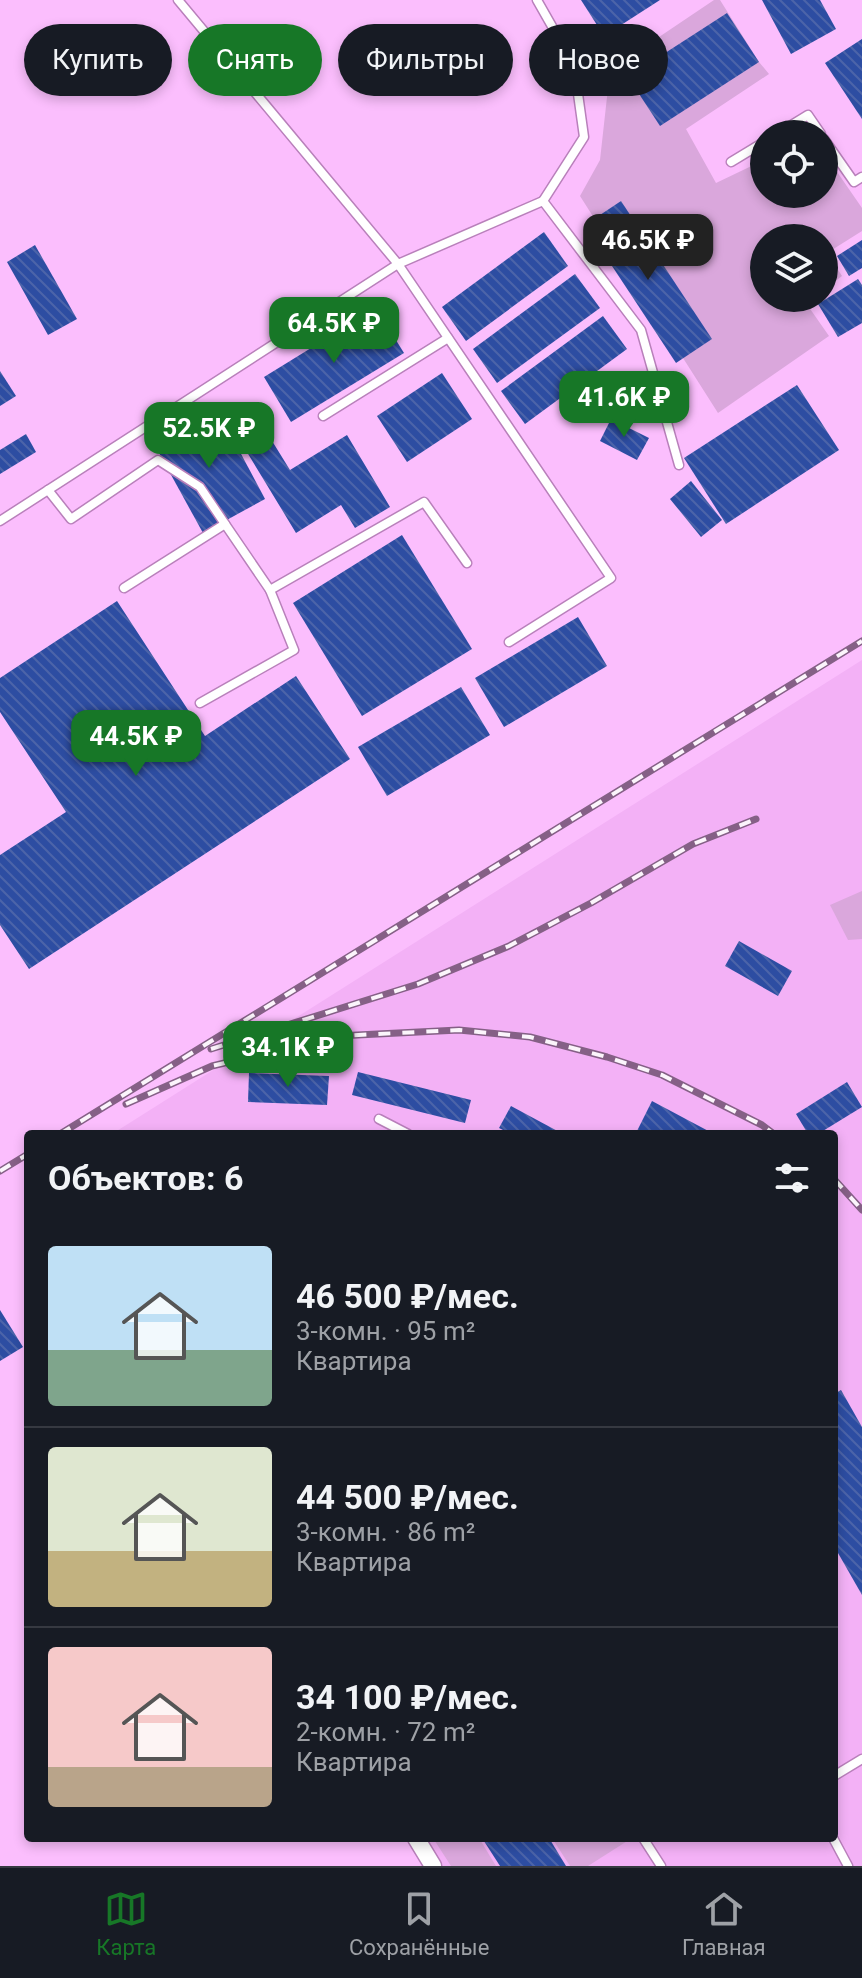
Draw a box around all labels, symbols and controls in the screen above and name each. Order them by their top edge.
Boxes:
chip: Купить [24,24,172,96]
chip: Снять [188,24,322,96]
chip: Фильтры [338,24,513,96]
chip: Новое [529,24,668,96]
map controls [750,120,838,312]
button: locate [750,120,838,208]
pin: 46.5K ₽ [574,214,722,282]
button: layers [750,224,838,312]
text: 46.5K ₽ [601,225,695,255]
pin: 64.5K ₽ [260,297,408,365]
text: 64.5K ₽ [287,308,381,338]
pin: 41.6K ₽ [550,371,698,439]
text: 41.6K ₽ [577,382,671,412]
pin: 52.5K ₽ [135,402,283,470]
text: 52.5K ₽ [162,413,256,443]
pin: 44.5K ₽ [62,710,210,778]
text: 44.5K ₽ [89,721,183,751]
pin: 34.1K ₽ [214,1021,362,1089]
text: 34.1K ₽ [241,1032,335,1062]
icon: filters [770,1156,814,1200]
text: Объектов: 6 [48,1158,243,1198]
text: 46 500 ₽/мес. [296,1276,519,1316]
icon: home [112,1278,208,1374]
text: 3-комн. · 95 m² [296,1316,475,1346]
text: Квартира [296,1346,412,1376]
text: 44 500 ₽/мес. [296,1477,519,1517]
icon: home [112,1479,208,1575]
text: 3-комн. · 86 m² [296,1517,475,1547]
text: Квартира [296,1547,412,1577]
text: 34 100 ₽/мес. [296,1677,519,1717]
icon: home [112,1679,208,1775]
text: 2-комн. · 72 m² [296,1717,475,1747]
text: Квартира [296,1747,412,1777]
tab: Карта [96,1887,156,1960]
tab: Сохранённые [349,1887,489,1960]
tab: Главная [682,1887,766,1960]

